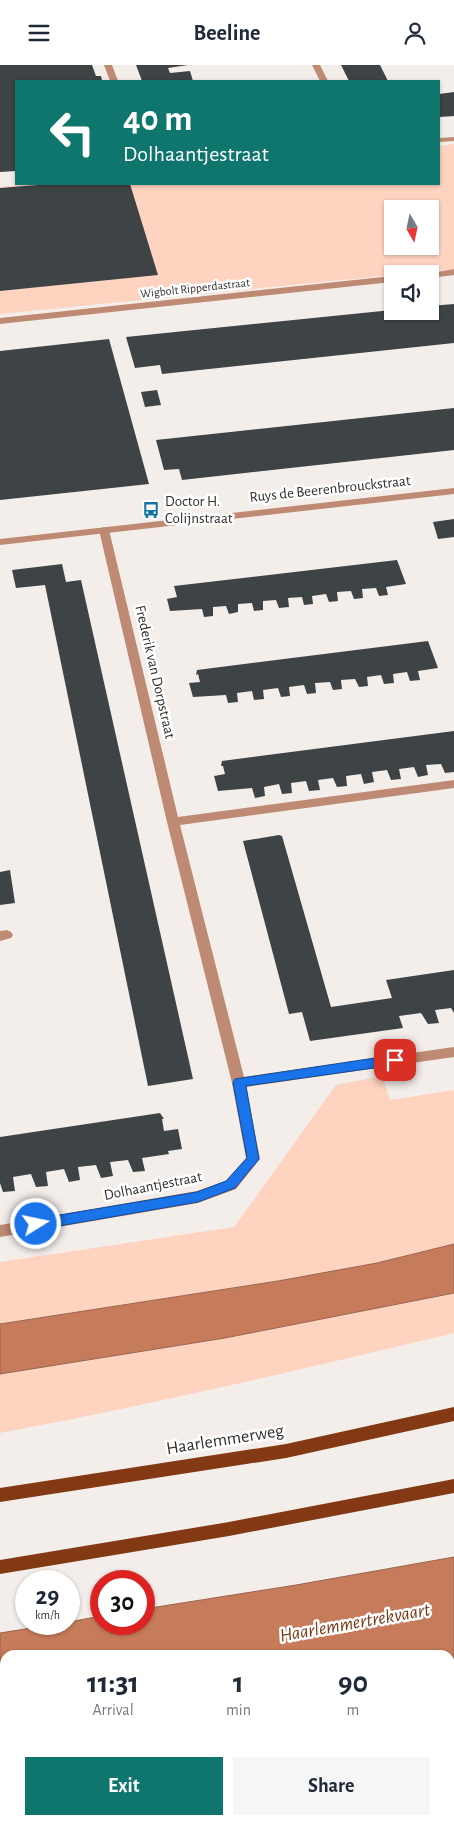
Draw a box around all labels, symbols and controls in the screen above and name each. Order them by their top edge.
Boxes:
icon: menu [25,19,53,47]
icon: person [401,19,429,47]
text: Beeline [194,22,260,44]
icon: left [40,100,105,165]
text: 40 m [123,102,192,137]
text: Dolhaantjestraat [123,143,269,165]
north arrow [384,200,439,255]
map controls [384,200,439,320]
button: sound [384,265,439,320]
street label: Wigbolt Ripperdastraat [140,276,251,300]
street label: Ruys de Beerenbrouckstraat [249,473,412,505]
place label: Doctor H. Colijnstraat [165,494,233,526]
bus stop icon: Doctor H. Colijnstraat [141,500,161,520]
street label: Frederik van Dorpstraat [132,604,178,740]
pin [374,1039,416,1081]
icon: arrive [381,1046,409,1074]
street label: Dolhaantjestraat [103,1169,203,1203]
position arrow [9,1197,61,1249]
street label: Haarlemmerweg [165,1422,285,1458]
speed limit sign: 30 [90,1570,155,1635]
text: 29 [36,1584,59,1609]
water label: Haarlemmertrekvaart [278,1600,432,1646]
text: km/h [35,1609,60,1621]
text: 11:31 [87,1668,139,1698]
text: 1 [233,1668,244,1698]
text: 90 [338,1668,368,1698]
text: Arrival [92,1702,134,1718]
text: min [226,1702,251,1718]
text: m [347,1702,359,1718]
button: Exit [25,1757,223,1815]
button: Share [233,1757,430,1815]

